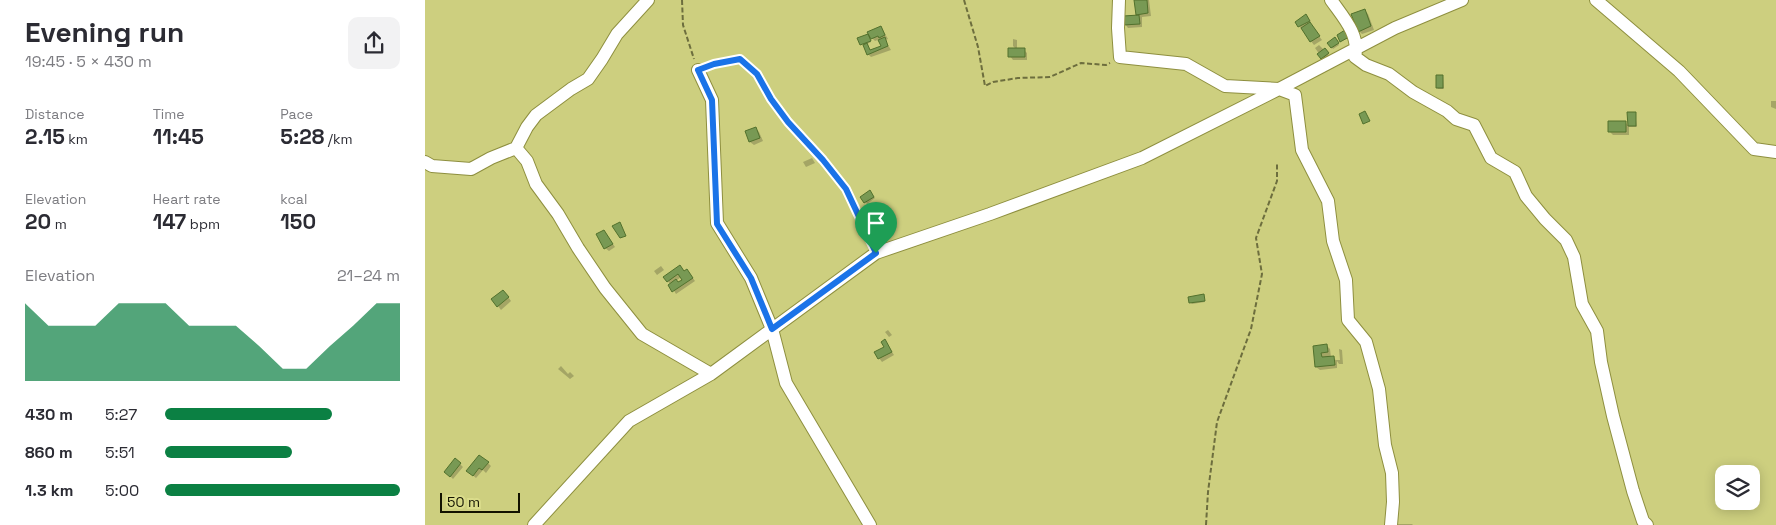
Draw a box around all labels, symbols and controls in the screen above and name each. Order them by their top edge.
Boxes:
text: Evening run [25,14,184,50]
button: share [348,17,400,69]
text: 19:45 · 5 × 430 m [25,51,152,72]
text: Distance [25,105,85,123]
text: Time [153,105,185,123]
text: Pace [280,105,313,123]
text: 2.15 [25,123,65,150]
text: 11:45 [153,123,204,150]
text: 5:28 [280,123,324,150]
text: km [65,130,88,148]
text: /km [324,130,353,148]
text: Elevation [25,190,86,208]
text: Heart rate [153,190,221,208]
text: kcal [280,190,307,208]
pin [855,202,897,253]
text: 20 [25,208,51,235]
text: 147 [153,208,186,235]
text: 150 [280,208,316,235]
icon: arrive [862,209,890,237]
text: m [51,215,67,233]
text: bpm [186,215,220,233]
text: Elevation [25,265,95,286]
text: 21–24 m [337,265,400,286]
text: 430 m [25,404,73,425]
text: 5:27 [105,404,137,425]
text: 860 m [25,442,73,463]
text: 5:51 [105,442,135,463]
map controls [1715,465,1760,510]
button: layers [1715,465,1760,510]
text: 1.3 km [25,480,73,501]
text: 5:00 [105,480,139,501]
scale bar [440,490,520,513]
text: 50 m [447,493,480,511]

